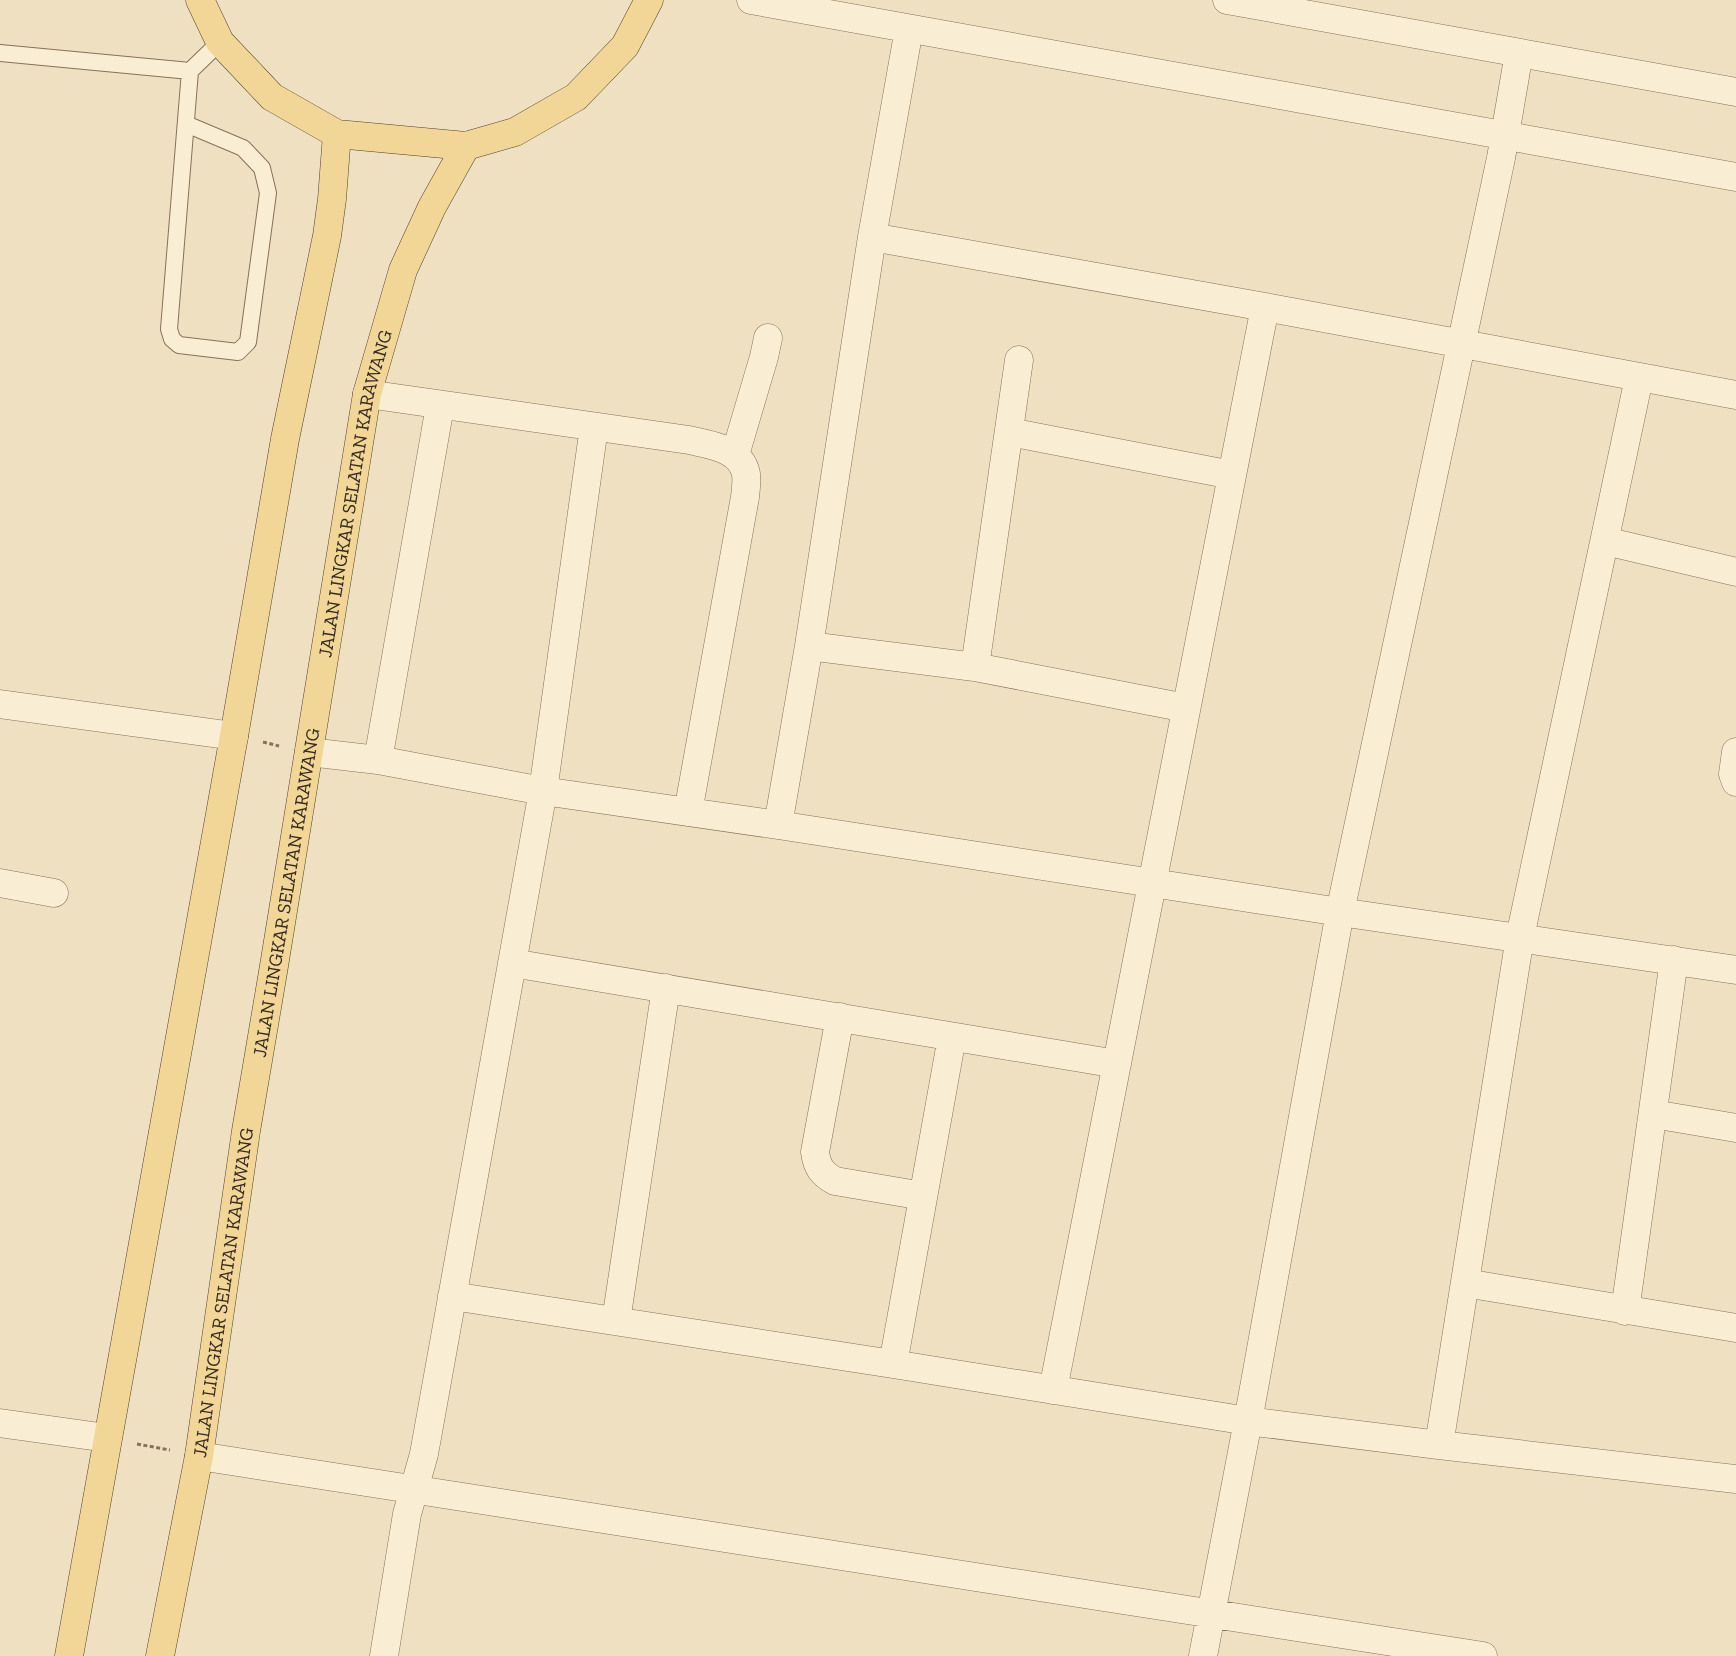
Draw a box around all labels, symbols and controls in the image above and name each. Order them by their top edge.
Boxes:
street label: JALAN LINGKAR SELATAN KARAWANG [313,327,397,659]
street label: JALAN LINGKAR SELATAN KARAWANG [247,726,324,1059]
street label: JALAN LINGKAR SELATAN KARAWANG [187,1126,258,1459]

